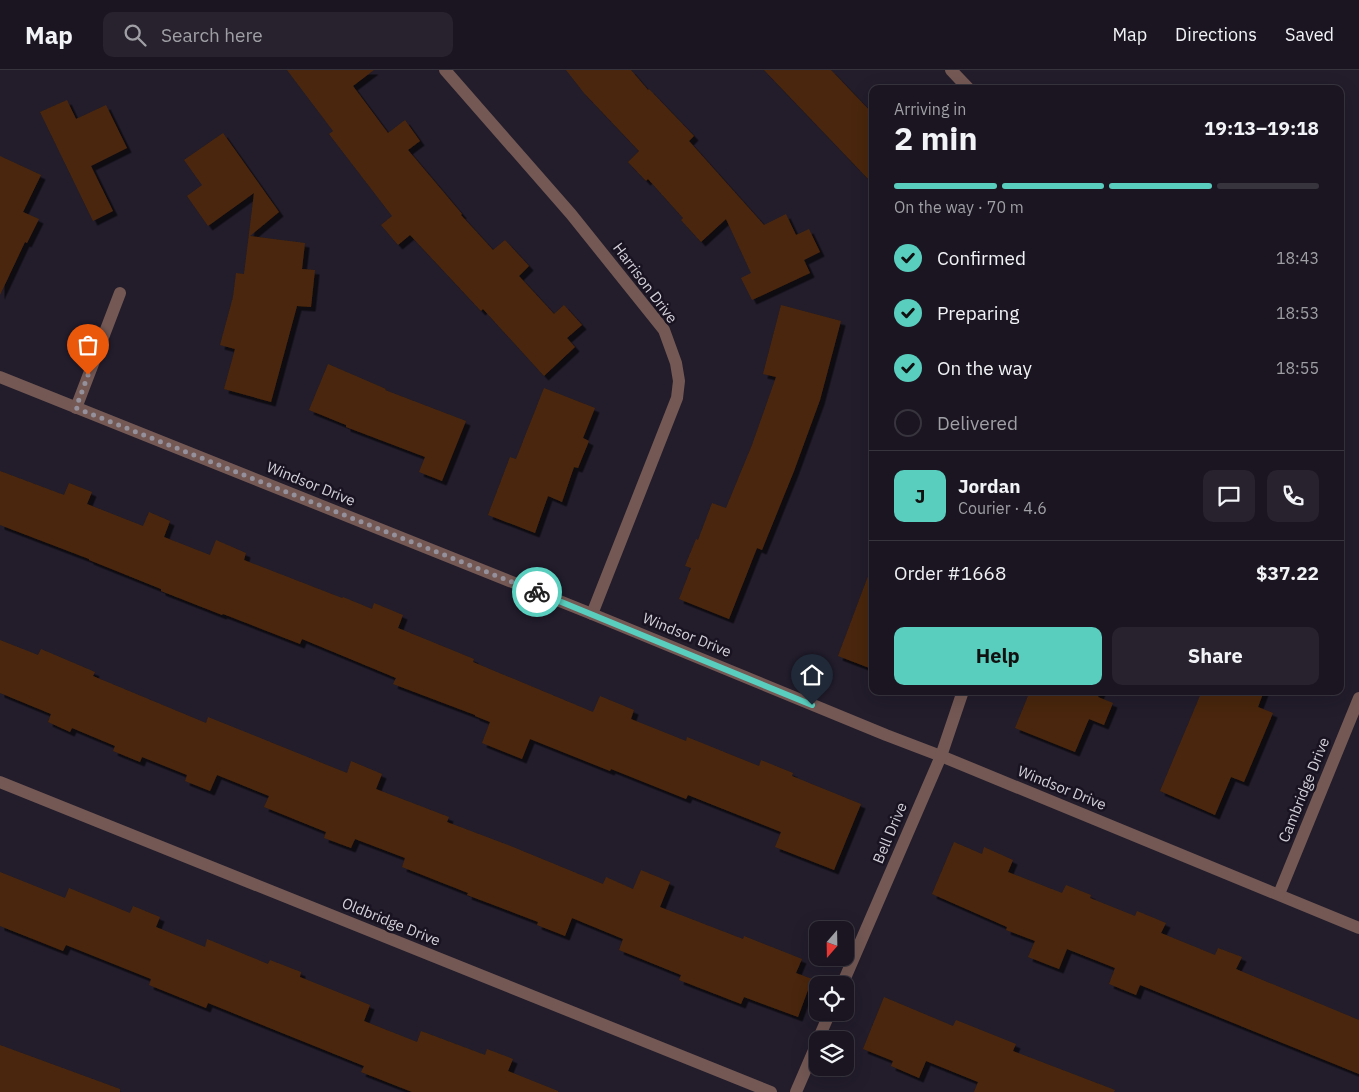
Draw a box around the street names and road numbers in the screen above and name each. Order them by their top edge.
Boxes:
street label: Harrison Drive [609,239,682,327]
street label: Windsor Drive [264,457,358,510]
street label: Windsor Drive [640,608,734,661]
street label: Cambridge Drive [1274,735,1333,845]
street label: Windsor Drive [1015,761,1109,814]
street label: Bell Drive [868,799,911,866]
street label: Oldbridge Drive [339,893,443,950]

